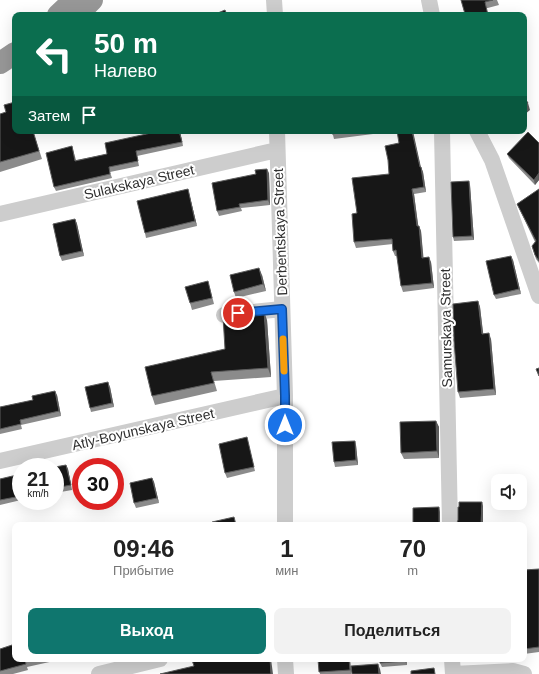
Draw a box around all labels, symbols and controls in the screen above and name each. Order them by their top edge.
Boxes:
icon: left [28,28,80,80]
text: 50 m [94,28,158,59]
text: Налево [94,61,157,81]
icon: arrive [78,104,100,126]
text: Затем [28,107,70,124]
street label: Sulakskaya Street [82,161,196,202]
street label: Derbentskaya Street [270,168,290,296]
street label: Samurskaya Street [437,268,455,388]
pin [221,296,255,330]
icon: arrive [227,302,249,324]
position arrow [264,404,306,446]
street label: Atly-Boyunskaya Street [70,405,216,453]
speed limit sign: 30 [72,458,124,510]
text: 21 [27,468,49,490]
map controls [491,474,527,510]
button: sound [491,474,527,510]
text: km/h [27,488,49,499]
text: 09:46 [113,535,174,562]
text: 1 [280,535,294,562]
text: 70 [399,535,426,562]
text: Прибытие [113,563,174,578]
text: мин [275,563,299,578]
text: m [407,563,418,578]
button: Выход [28,608,266,654]
button: Поделиться [274,608,511,654]

